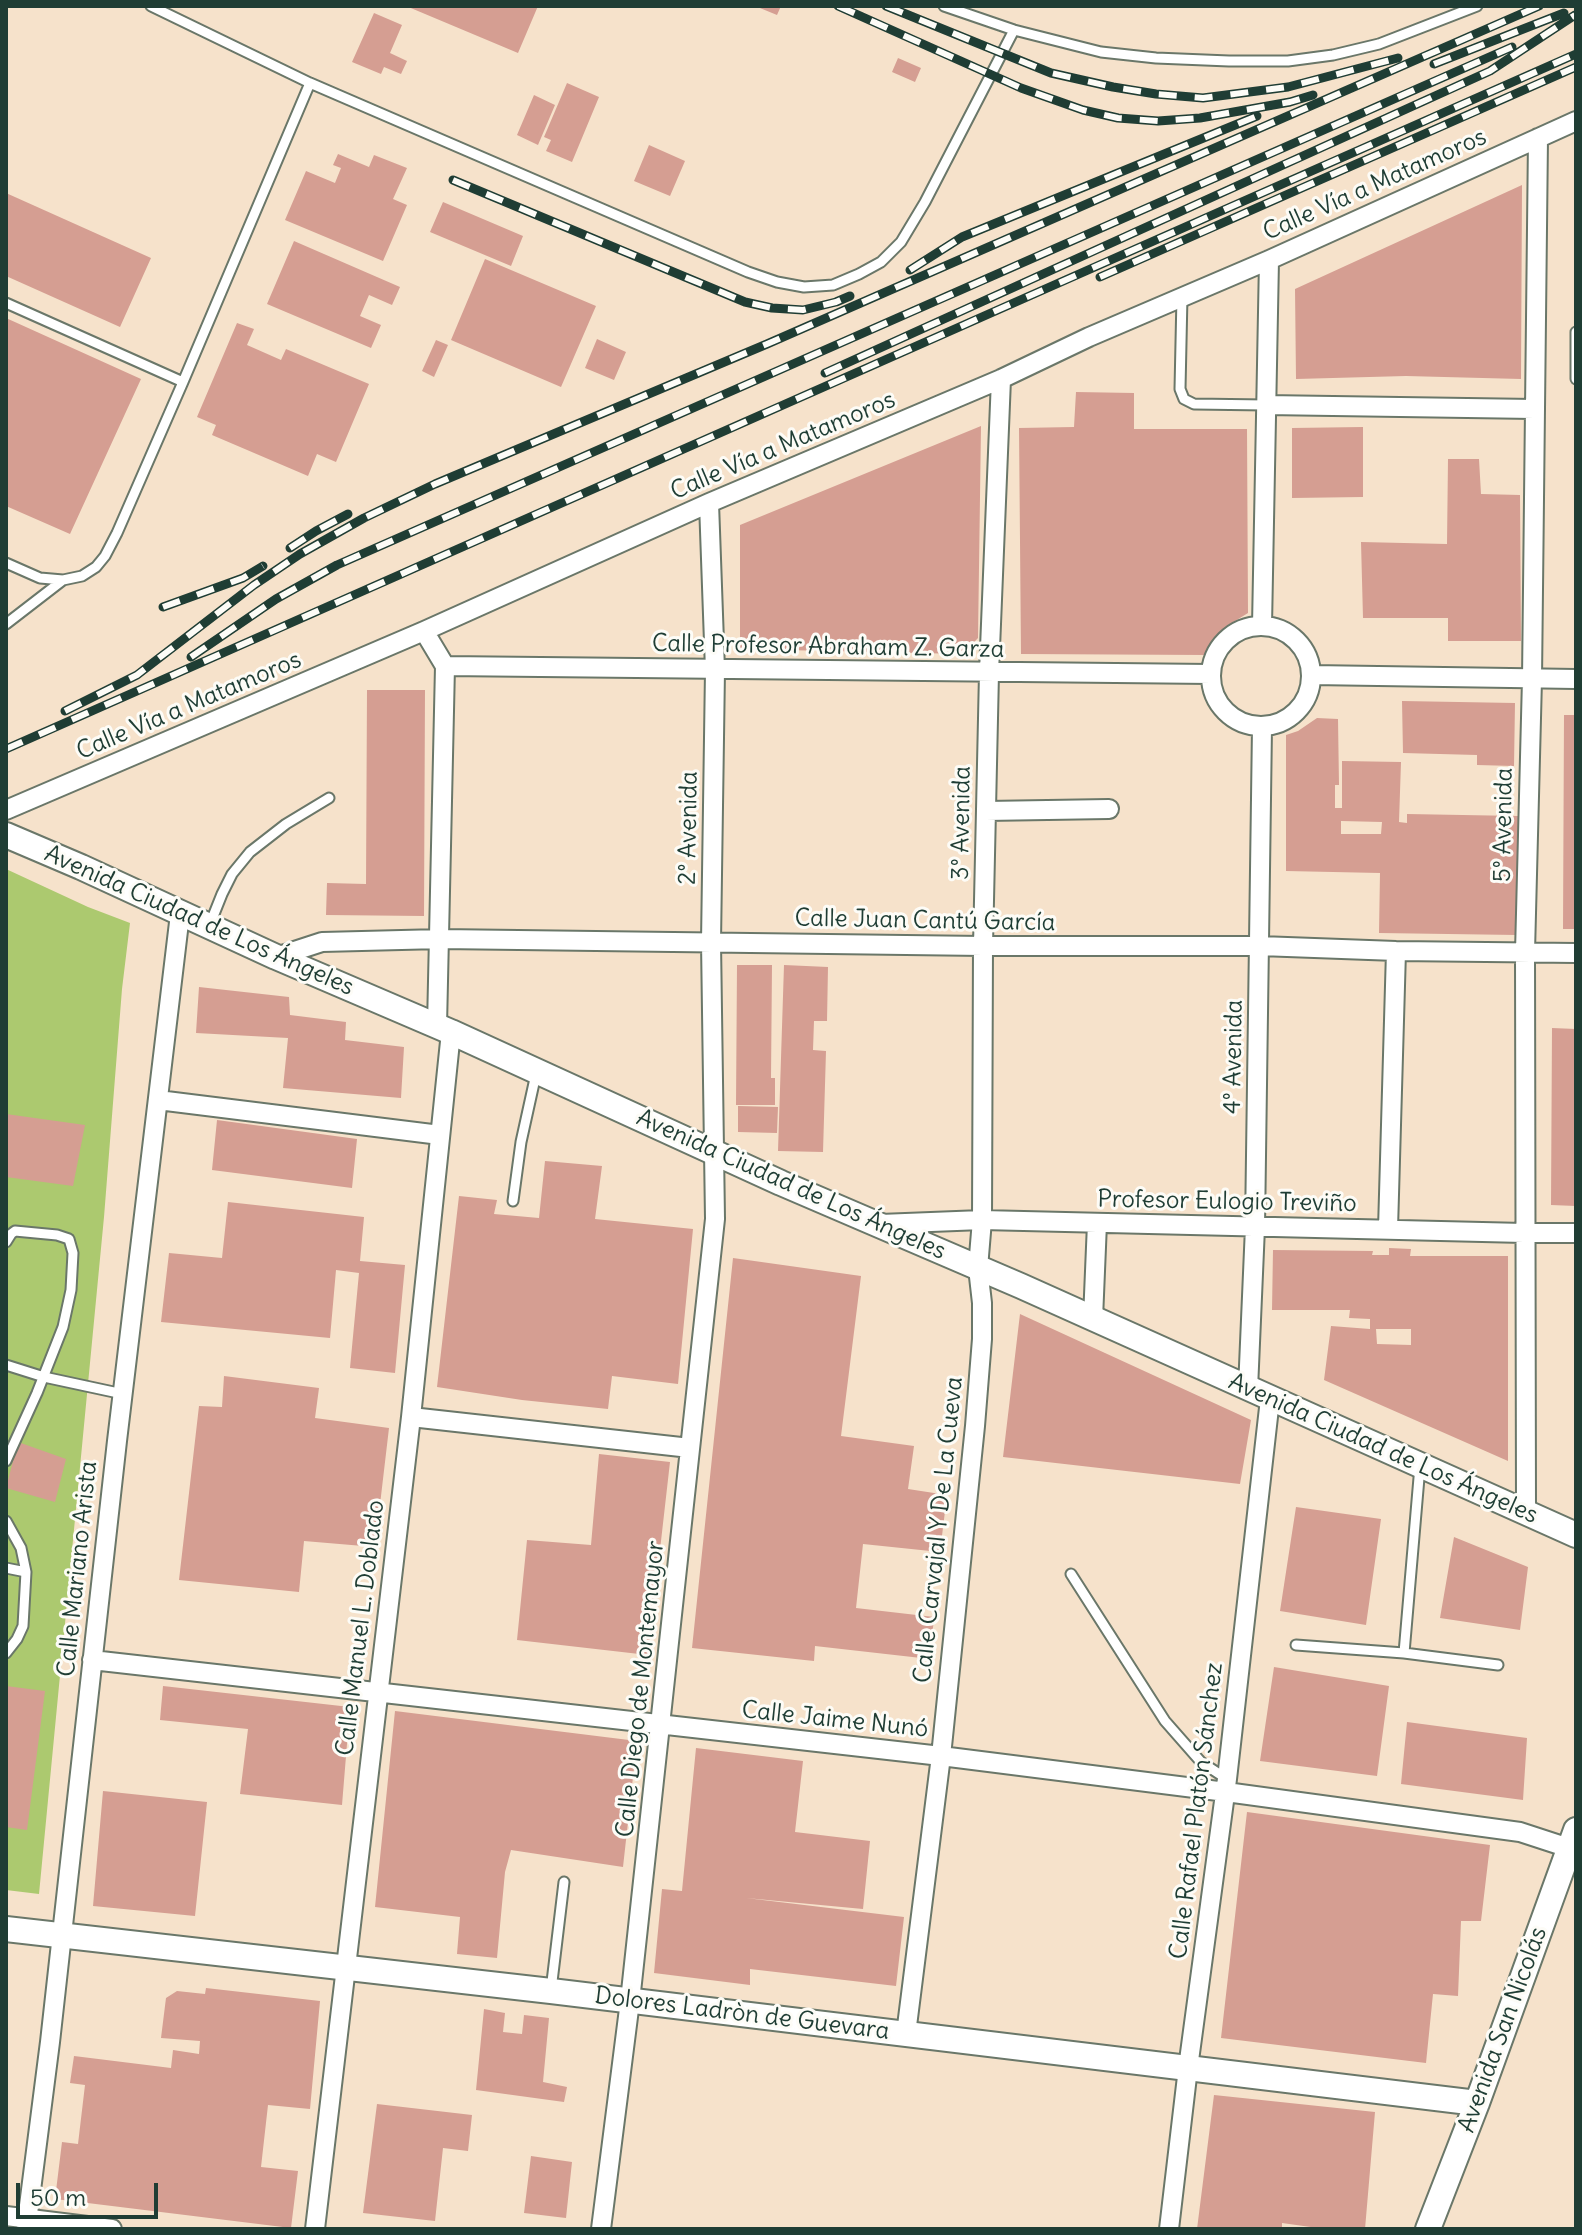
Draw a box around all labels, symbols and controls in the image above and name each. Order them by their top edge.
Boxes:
street label: Calle Vía a Matamoros [1259,123,1491,247]
street label: Calle Vía a Matamoros [666,386,900,506]
street label: Calle Profesor Abraham Z. Garza [652,630,1004,664]
street label: Calle Vía a Matamoros [72,646,306,766]
street label: 3° Avenida [947,766,977,880]
street label: 5° Avenida [1489,768,1519,882]
street label: 2° Avenida [674,771,704,885]
street label: Avenida Ciudad de Los Ángeles [40,840,358,1002]
street label: Calle Juan Cantú García [794,904,1056,938]
street label: 4° Avenida [1219,999,1249,1115]
street label: Avenida Ciudad de Los Ángeles [632,1104,950,1266]
street label: Profesor Eulogio Treviño [1097,1185,1357,1219]
street label: Avenida Ciudad de Los Ángeles [1224,1368,1542,1530]
street label: Calle Carvajal Y De La Cueva [909,1376,969,1684]
street label: Calle Mariano Arista [52,1460,104,1678]
street label: Calle Manuel L. Doblado [331,1498,391,1758]
street label: Calle Diego de Montemayor [611,1539,671,1839]
street label: Calle Rafael Platón Sánchez [1165,1661,1229,1961]
street label: Calle Jaime Nunó [740,1696,930,1744]
street label: Avenida San Nicolás [1452,1923,1554,2137]
street label: Dolores Ladròn de Guevara [593,1982,891,2046]
scale bar [20,2167,162,2217]
text: 50 m [30,2182,86,2212]

